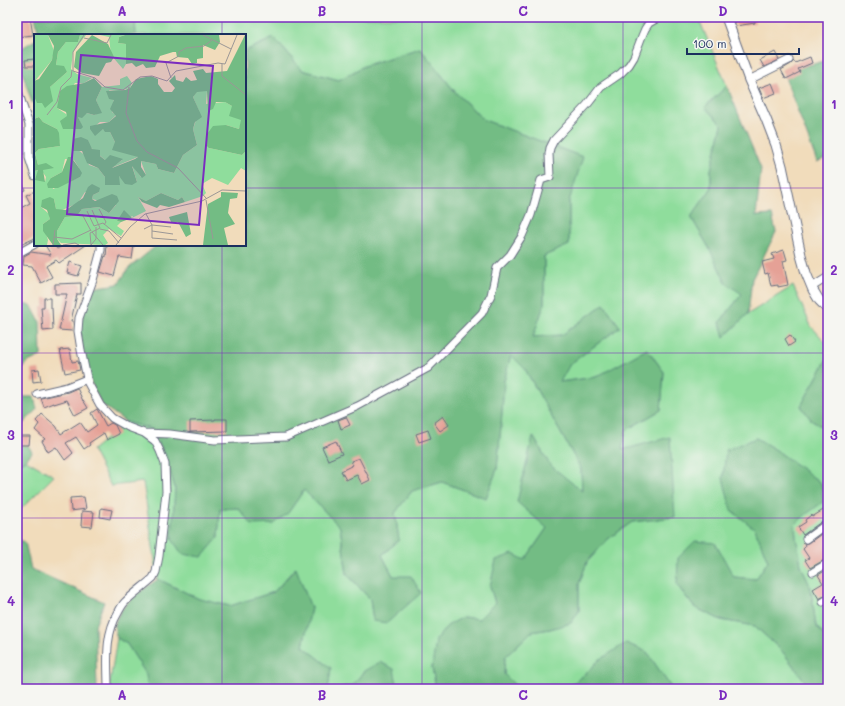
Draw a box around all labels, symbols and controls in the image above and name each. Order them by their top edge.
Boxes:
text: A [117,2,127,19]
text: B [318,2,327,19]
text: C [518,2,528,19]
text: D [718,2,728,19]
scale bar [687,30,799,56]
inset map [34,34,246,246]
text: 100 m [693,35,727,51]
text: 1 [8,95,14,112]
text: 1 [831,95,837,112]
text: 2 [7,261,15,278]
text: 2 [830,261,838,278]
text: 3 [7,426,15,443]
text: 3 [830,426,838,443]
text: 4 [7,592,15,609]
text: 4 [830,592,838,609]
text: A [117,686,127,703]
text: B [318,686,327,703]
text: C [518,686,528,703]
text: D [718,686,728,703]

